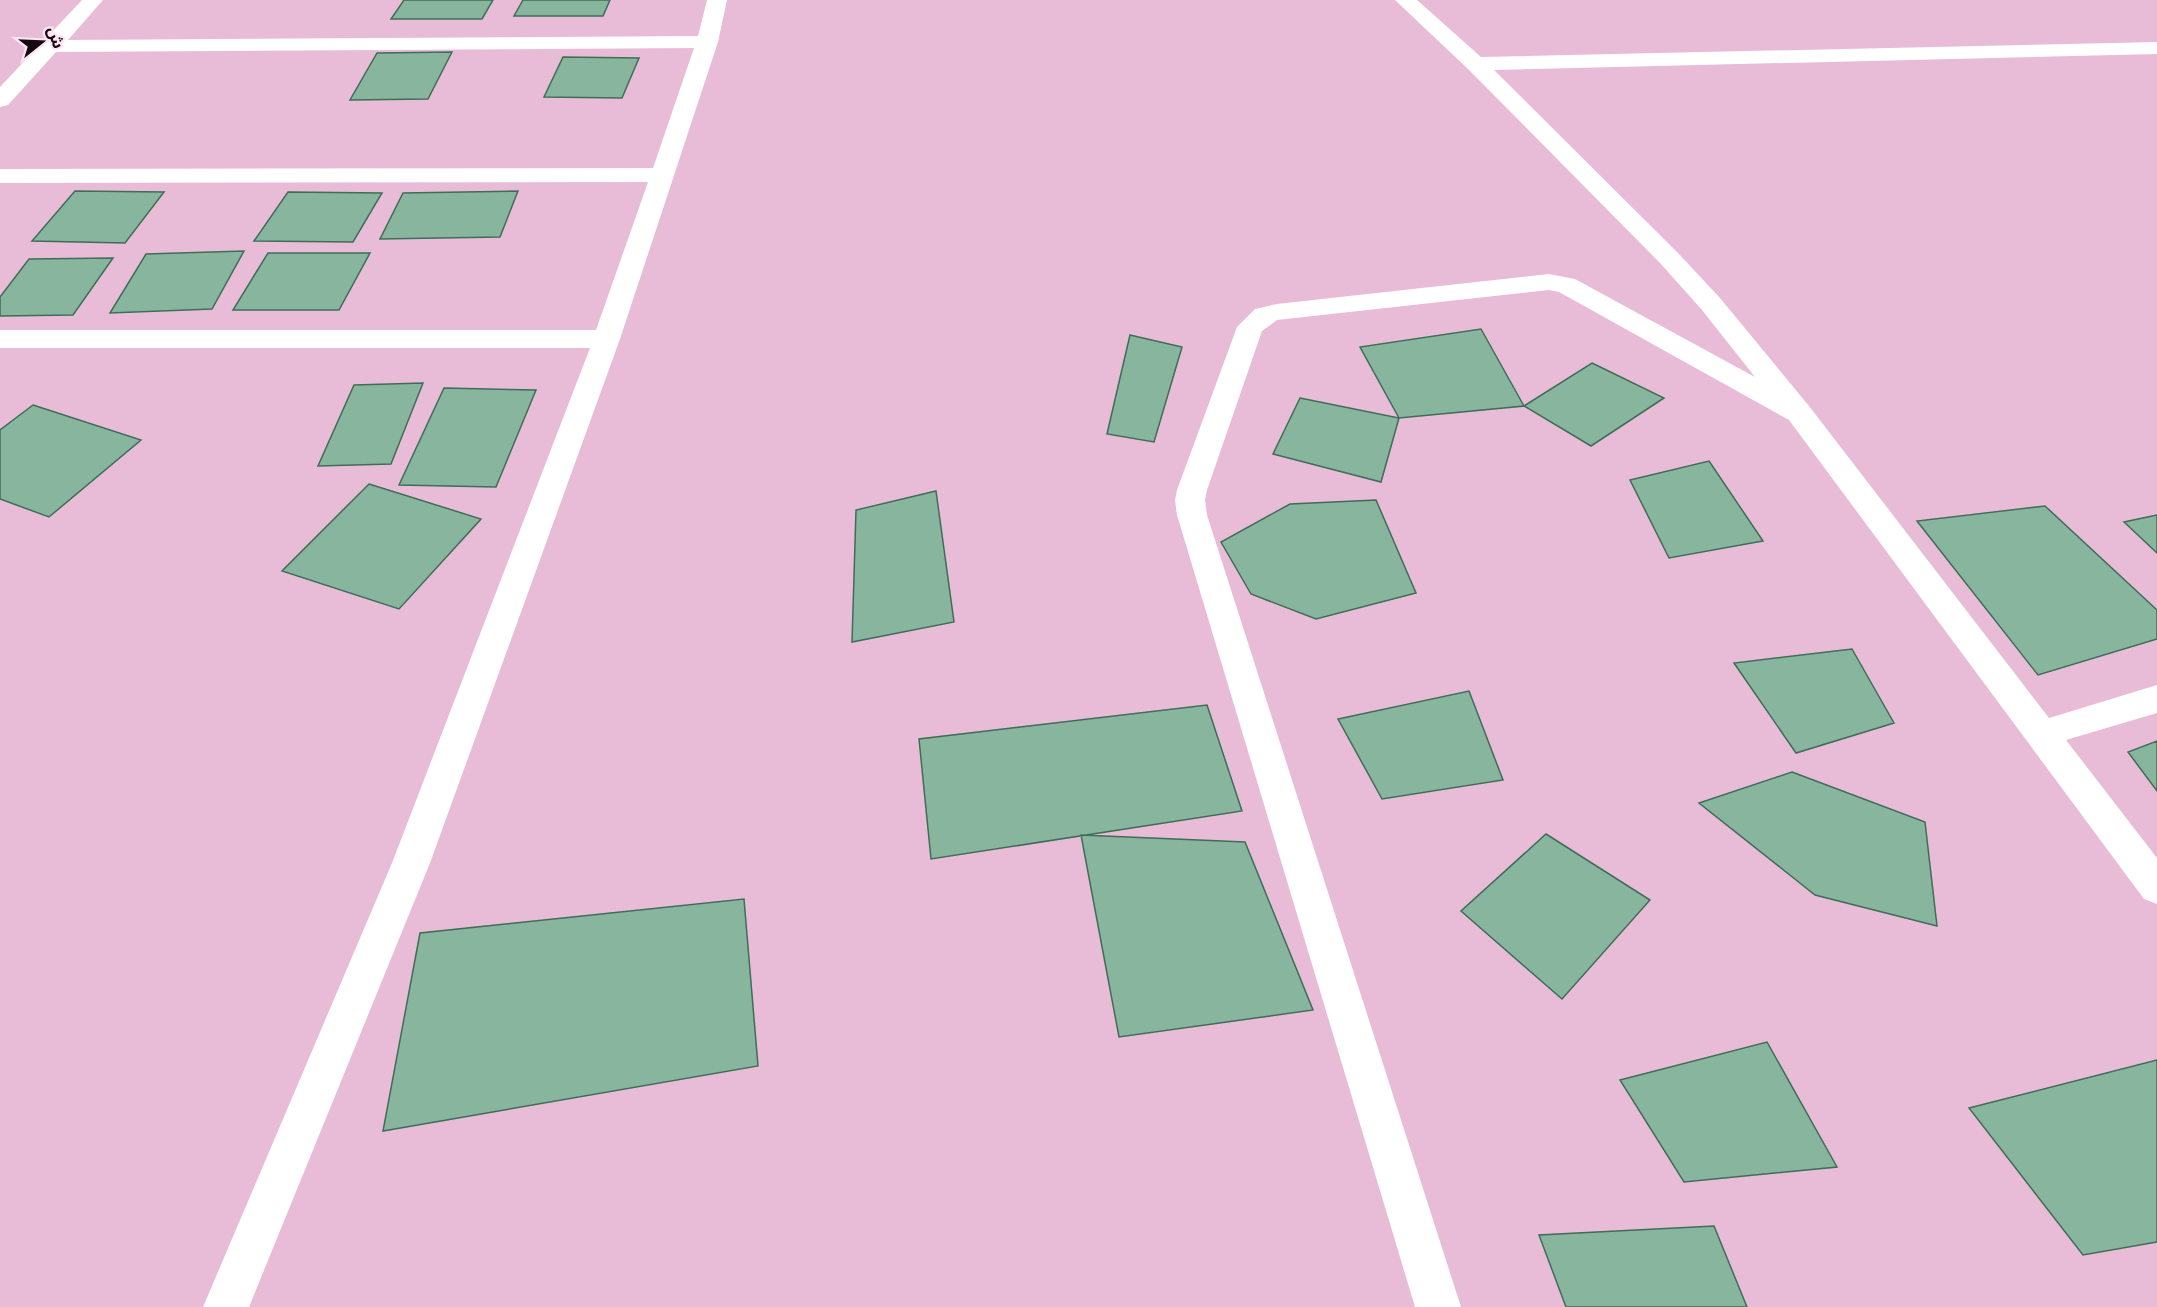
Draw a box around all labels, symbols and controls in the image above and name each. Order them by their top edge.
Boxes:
north arrow [12,12,72,72]
text: ش [43,24,69,51]

